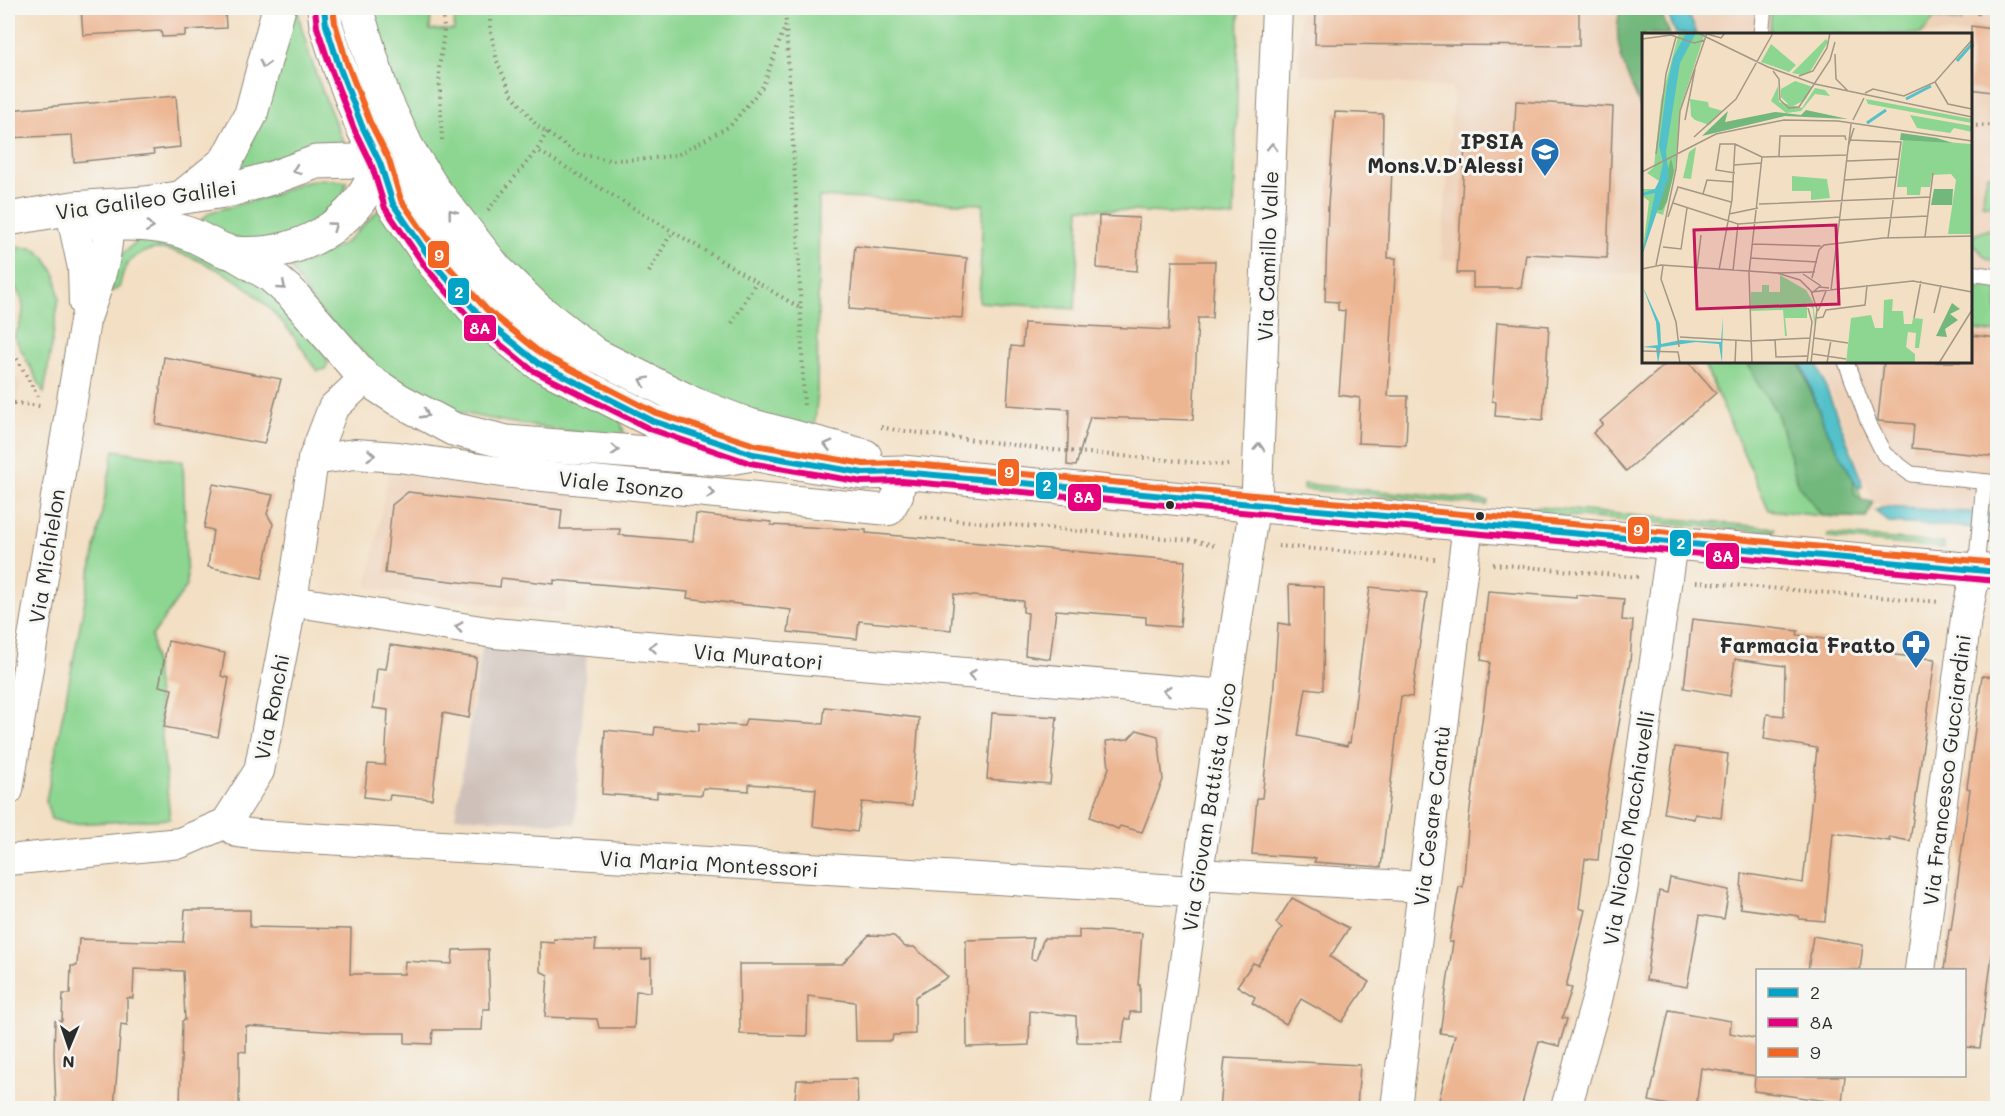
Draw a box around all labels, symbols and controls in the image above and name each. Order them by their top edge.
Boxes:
inset map [1642,33,1972,363]
one-way arrow [259,59,272,69]
place label: IPSIA Mons.V.D'Alessi [1367,127,1524,178]
school or university icon: IPSIA Mons.V.D'Alessi [1529,136,1561,178]
one-way arrow [1266,143,1279,152]
one-way arrow [291,162,302,175]
street label: Via Camillo Valle [1251,170,1283,342]
street label: Via Galileo Galilei [54,173,238,225]
one-way arrow [449,208,460,219]
one-way arrow [145,220,154,232]
one-way arrow [327,222,338,233]
line badge: 9 [427,240,450,269]
text: 9 [434,244,444,265]
line badge: 2 [447,277,470,306]
one-way arrow [275,279,286,290]
text: 2 [455,281,464,302]
line badge: 8A [463,314,497,342]
text: 8A [469,317,491,338]
one-way arrow [640,376,651,388]
one-way arrow [419,407,430,419]
one-way arrow [823,440,833,453]
one-way arrow [1253,442,1266,451]
one-way arrow [610,444,619,457]
one-way arrow [367,448,376,461]
line badge: 9 [997,458,1020,487]
text: 9 [1004,461,1014,482]
street label: Viale Isonzo [557,464,685,504]
line badge: 2 [1035,471,1058,500]
text: 2 [1043,474,1052,495]
line badge: 8A [1067,483,1102,512]
one-way arrow [706,486,716,499]
text: 8A [1073,486,1095,507]
street label: Via Michielon [22,487,70,625]
unlabelled marker [1164,499,1176,511]
unlabelled marker [1474,510,1486,522]
line badge: 9 [1627,516,1650,545]
text: 9 [1633,519,1643,540]
line badge: 2 [1669,529,1692,557]
text: 2 [1677,532,1686,553]
line badge: 8A [1705,542,1740,570]
text: 8A [1712,545,1734,566]
one-way arrow [454,622,463,634]
pharmacy icon: Farmacia Fratto [1900,628,1932,670]
place label: Farmacia Fratto [1719,631,1895,658]
street label: Via Francesco Gucciardini [1916,633,1976,907]
street label: Via Muratori [692,637,824,675]
one-way arrow [648,641,657,654]
street label: Via Ronchi [247,651,295,763]
one-way arrow [968,669,977,682]
street label: Via Giovan Battista Vico [1175,681,1241,933]
one-way arrow [1162,684,1171,697]
street label: Via Nicolò Macchiavelli [1596,708,1660,948]
street label: Via Cesare Cantù [1407,724,1455,908]
street label: Via Maria Montessori [599,844,819,882]
legend [1756,969,1966,1077]
text: 2 [1810,980,1820,1004]
text: 8A [1810,1010,1833,1034]
north arrow [39,1017,99,1077]
text: 9 [1810,1040,1821,1064]
text: N [62,1052,75,1073]

